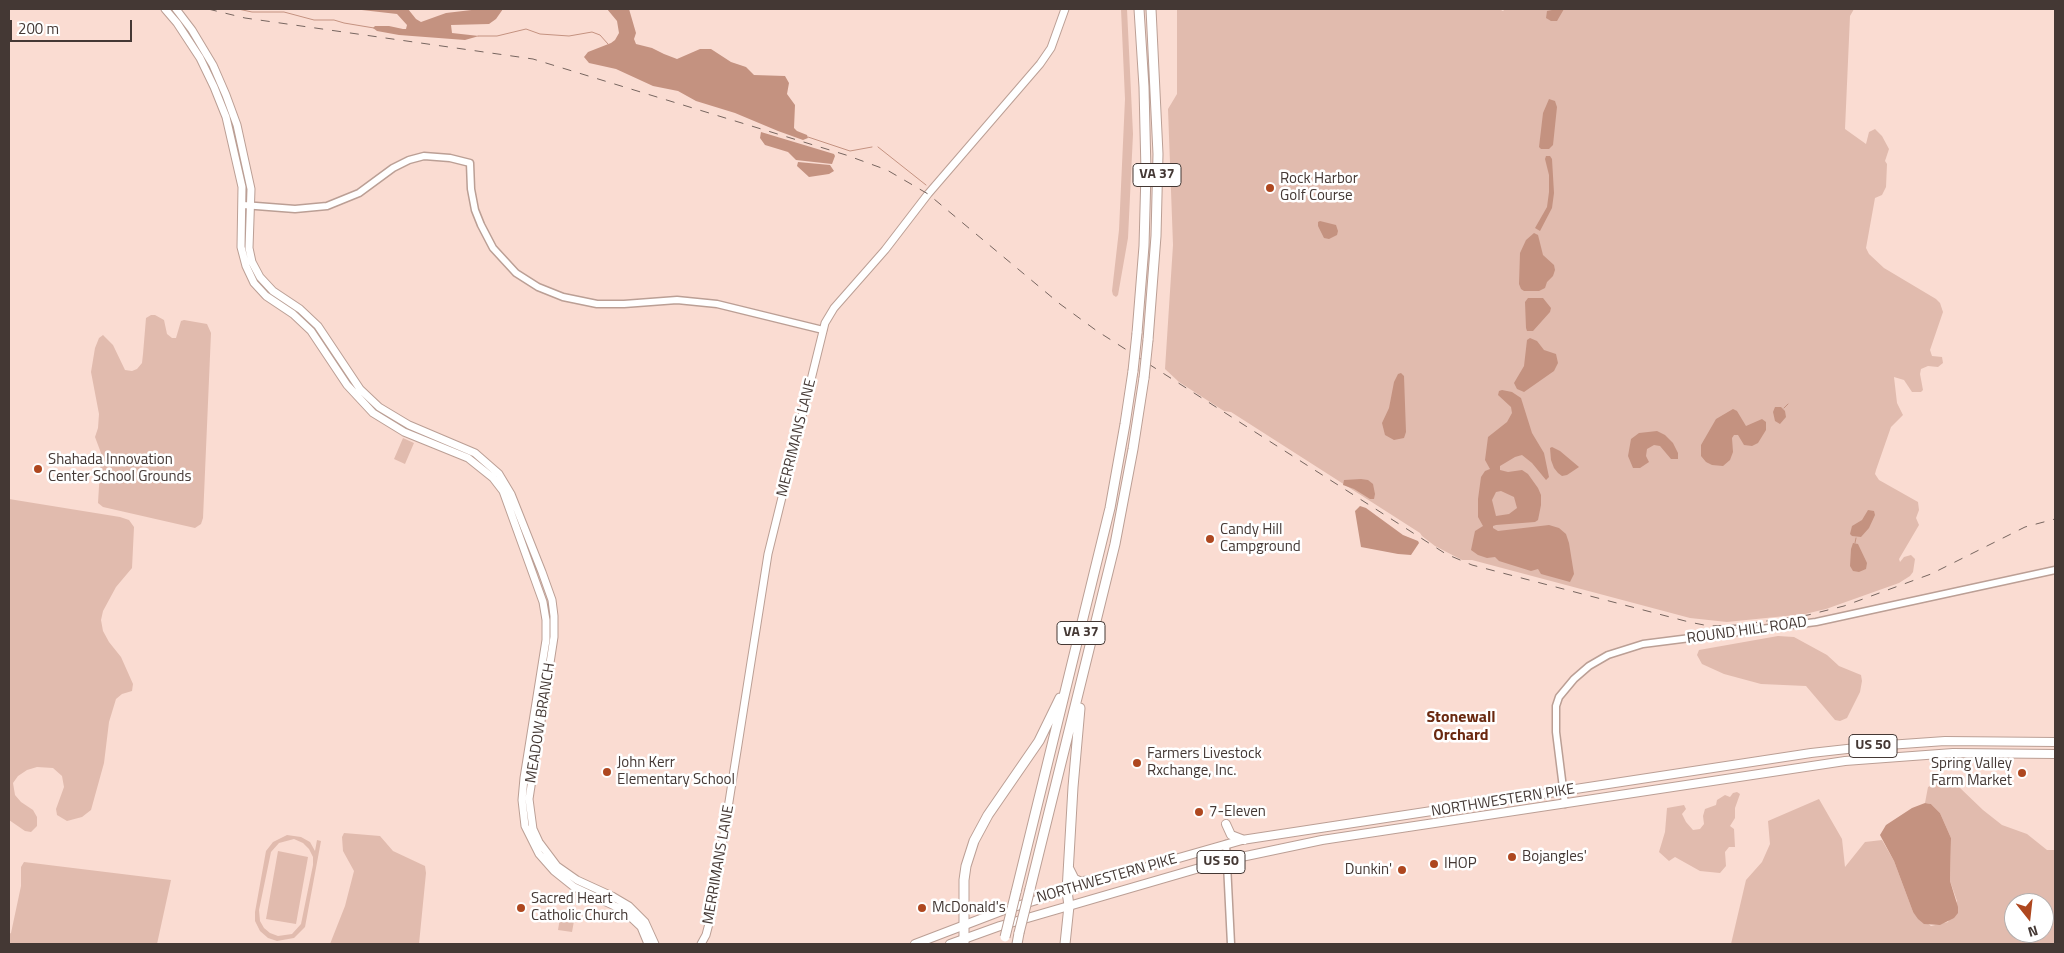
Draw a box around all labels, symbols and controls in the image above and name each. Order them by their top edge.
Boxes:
scale bar [12,10,135,42]
text: 200 m [18,17,59,40]
road number: VA 37 [1133,164,1181,186]
place label: Rock Harbor Golf Course [1280,170,1358,205]
marker: Rock Harbor Golf Course [1264,182,1276,194]
street label: MERRIMANS LANE [774,377,820,499]
place label: Shahada Innovation Center School Grounds [48,451,191,486]
marker: Shahada Innovation Center School Grounds [32,463,44,475]
place label: Candy Hill Campground [1220,521,1301,556]
marker: Candy Hill Campground [1204,533,1216,545]
street label: ROUND HILL ROAD [1686,614,1808,648]
road number: VA 37 [1057,622,1105,644]
street label: MEADOW BRANCH [523,661,559,785]
district label: Stonewall Orchard [1426,708,1496,746]
road number: US 50 [1849,734,1897,758]
place label: Farmers Livestock Rxchange, Inc. [1147,745,1262,780]
place label: John Kerr Elementary School [617,754,735,789]
place label: Spring Valley Farm Market [1931,755,2012,790]
marker: Farmers Livestock Rxchange, Inc. [1131,757,1143,769]
marker: John Kerr Elementary School [601,766,613,778]
marker: Spring Valley Farm Market [2016,767,2028,779]
street label: NORTHWESTERN PIKE [1430,781,1576,821]
place label: 7-Eleven [1209,803,1266,821]
street label: MERRIMANS LANE [700,804,738,926]
marker: 7-Eleven [1193,806,1205,818]
place label: Bojangles' [1522,848,1587,866]
street label: NORTHWESTERN PIKE [1035,850,1179,908]
road number: US 50 [1197,850,1245,874]
marker: Bojangles' [1506,851,1518,863]
place label: IHOP [1444,855,1477,873]
marker: IHOP [1428,858,1440,870]
place label: Dunkin' [1345,861,1392,879]
marker: Dunkin' [1396,864,1408,876]
place label: Sacred Heart Catholic Church [531,890,628,925]
north arrow [2004,893,2054,943]
place label: McDonald's [932,899,1006,917]
marker: Sacred Heart Catholic Church [515,902,527,914]
marker: McDonald's [916,902,928,914]
text: N [2025,921,2041,943]

